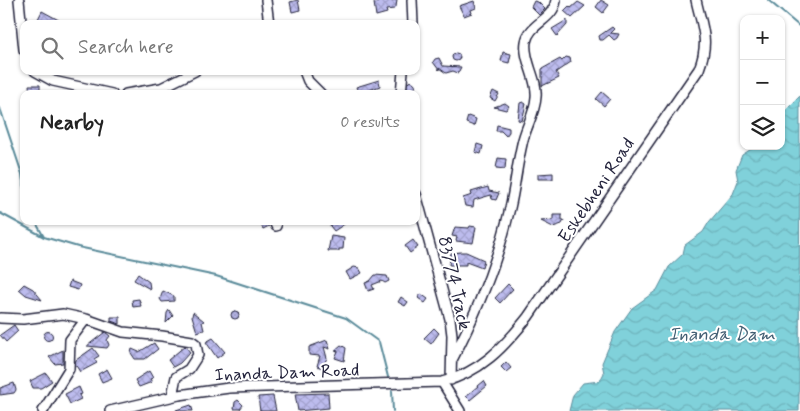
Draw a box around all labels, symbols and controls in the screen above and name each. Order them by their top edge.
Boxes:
map controls [740,15,785,150]
button: + [740,15,785,60]
search box [20,20,420,75]
icon: search [38,34,66,62]
text: Search here [78,35,174,60]
button: − [740,60,785,105]
button: layers [740,105,785,150]
text: Nearby [40,109,104,137]
text: 0 results [340,112,400,133]
street label: Eskebheni Road [553,133,641,248]
street label: 83774 Track [432,234,476,332]
water label: Inanda Dam [669,322,775,347]
street label: Inanda Dam Road [214,358,360,388]

